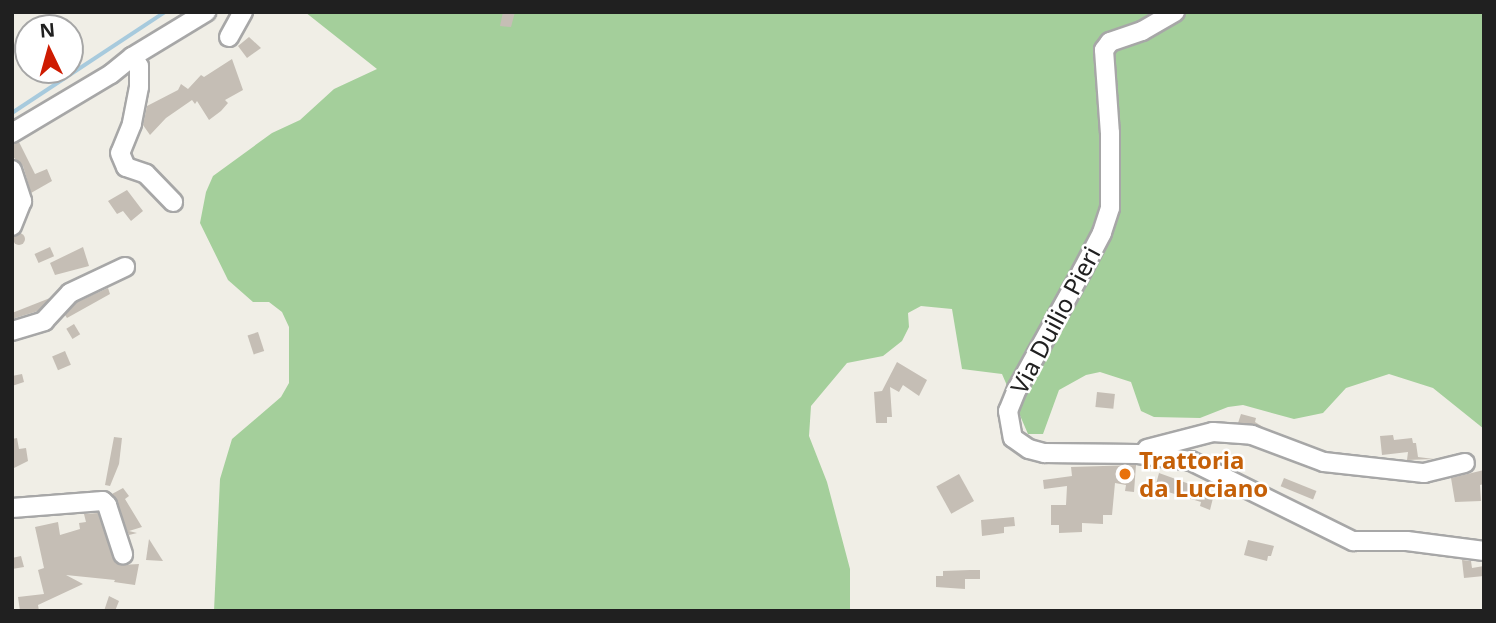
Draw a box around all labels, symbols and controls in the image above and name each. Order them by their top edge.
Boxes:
north arrow [14,14,84,84]
text: N [39,16,56,44]
street label: Via Duilio Pieri [1004,242,1106,398]
place label: Trattoria da Luciano [1139,446,1268,502]
marker: Trattoria da Luciano [1117,466,1133,482]

